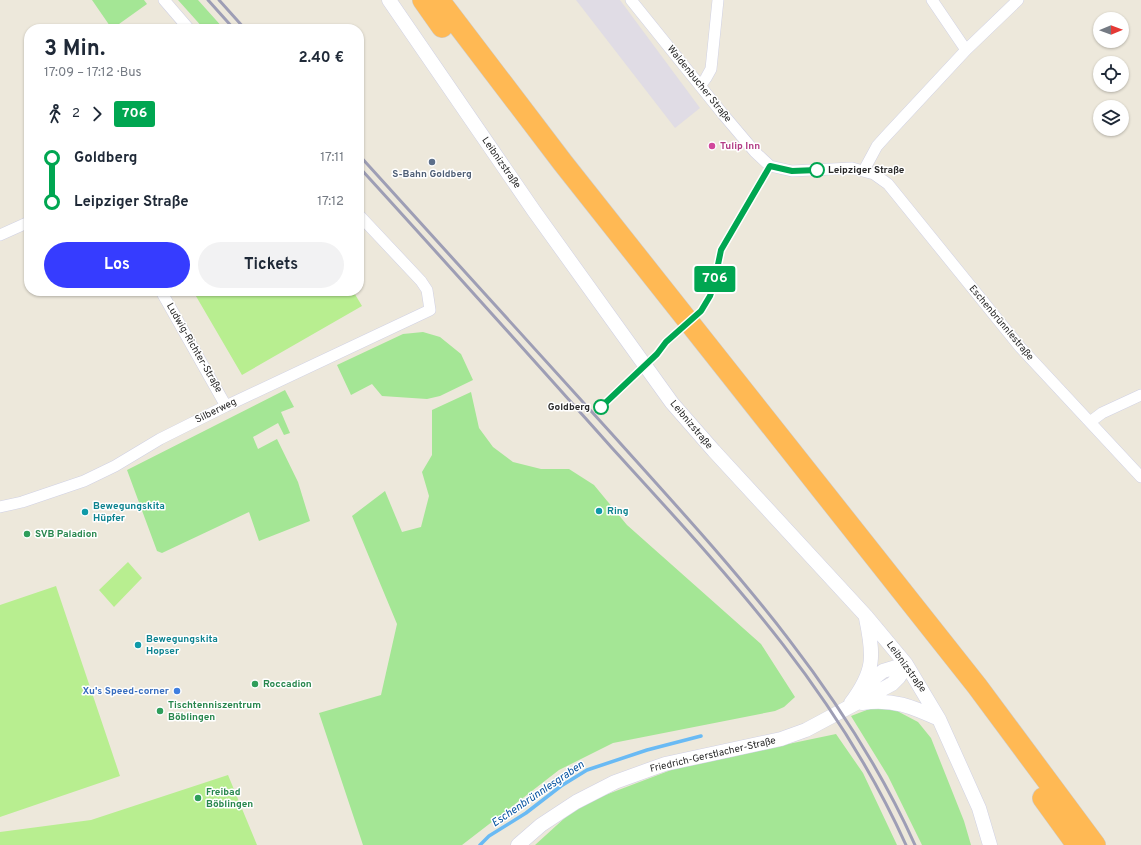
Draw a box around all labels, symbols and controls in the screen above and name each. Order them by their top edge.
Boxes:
north arrow [1093,12,1129,48]
map controls [1093,12,1129,136]
text: 3 Min. [44,36,105,63]
street label: Waldenbucher Straße [664,43,734,125]
text: 2.40 € [298,49,344,68]
button: locate [1093,56,1129,92]
text: 17:09 – 17:12 · Bus [44,65,142,81]
button: layers [1093,100,1129,136]
icon: walk [44,103,66,125]
icon: forward [86,103,108,125]
text: 706 [122,105,147,122]
text: 2 [72,106,80,122]
street label: Leibnizstraße [478,135,524,191]
place label: Tulip Inn [720,140,760,153]
marker: Tulip Inn [707,141,717,151]
text: Goldberg [74,149,137,168]
text: 17:11 [320,150,344,166]
marker: S-Bahn Goldberg [427,157,437,167]
marker: Leipziger Straße [809,162,825,178]
place label: Leipziger Straße [828,164,905,177]
place label: S-Bahn Goldberg [392,168,472,181]
text: Leipziger Straße [74,193,189,212]
text: 17:12 [317,194,344,210]
button: Los [44,242,190,288]
button: Tickets [198,242,344,288]
line badge: 706 [692,266,738,292]
text: 706 [702,270,728,287]
street label: Eschenbrünnlestraße [966,283,1036,363]
street label: Ludwig-Richter-Straße [163,301,225,395]
street label: Silberweg [193,395,239,427]
street label: Leibnizstraße [667,398,715,452]
marker: Goldberg [593,399,609,415]
place label: Goldberg [548,401,590,414]
place label: Bewegungskita Hüpfer [93,500,165,525]
place label: Ring [607,505,628,518]
marker: Ring [594,506,604,516]
marker: Bewegungskita Hüpfer [80,507,90,517]
place label: SVB Paladion [35,528,97,541]
marker: SVB Paladion [22,529,32,539]
place label: Bewegungskita Hopser [146,633,218,658]
street label: Leibnizstraße [883,639,929,695]
marker: Bewegungskita Hopser [133,640,143,650]
place label: Roccadion [263,678,312,691]
marker: Roccadion [250,679,260,689]
place label: Xu's Speed-corner [83,685,170,698]
marker: Xu's Speed-corner [172,686,182,696]
place label: Tischtenniszentrum Böblingen [168,699,261,724]
marker: Tischtenniszentrum Böblingen [155,706,165,716]
street label: Friedrich-Gerstlacher-Straße [649,734,777,776]
water label: Eschenbrünnlesgraben [489,758,587,830]
place label: Freibad Böblingen [206,786,253,811]
marker: Freibad Böblingen [193,793,203,803]

